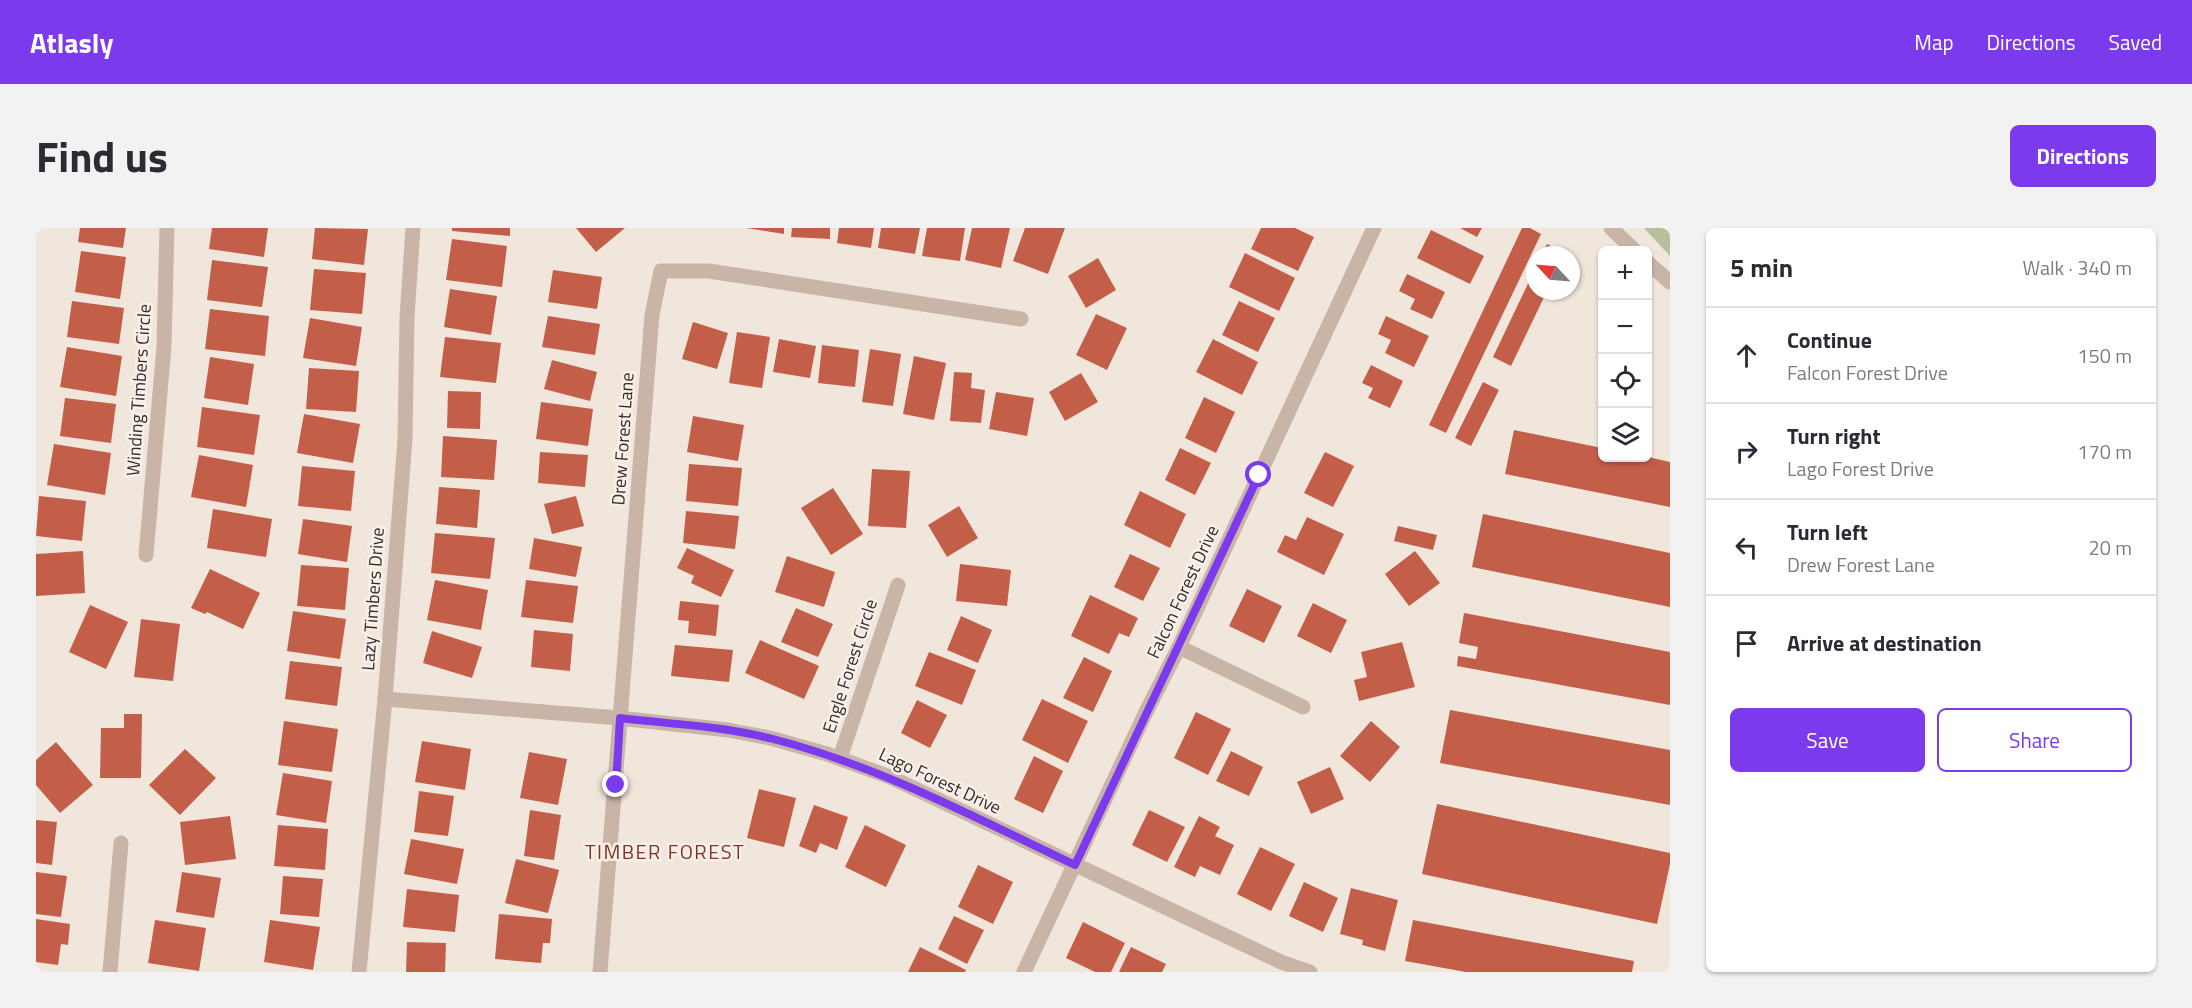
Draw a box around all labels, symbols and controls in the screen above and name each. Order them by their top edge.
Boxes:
text: Atlasly [30,21,113,64]
text: Map [1914,26,1954,58]
text: Directions [1987,26,2076,58]
text: Saved [2109,26,2162,58]
text: Find us [36,124,168,188]
button: Directions [2010,125,2156,187]
north arrow [1526,246,1580,300]
map controls [1598,246,1652,462]
button: + [1598,246,1652,300]
text: 5 min [1730,248,1793,287]
text: Walk · 340 m [2023,252,2132,283]
button: − [1598,300,1652,354]
street label: Winding Timbers Circle [119,303,158,477]
text: Continue [1787,323,1872,357]
icon: ahead [1730,339,1763,372]
text: 150 m [2077,340,2132,371]
button: locate [1598,354,1652,408]
text: Falcon Forest Drive [1787,357,1948,388]
street label: Drew Forest Lane [604,372,641,506]
button: layers [1598,408,1652,462]
text: Turn right [1787,419,1881,453]
icon: right [1730,435,1763,468]
text: 170 m [2077,436,2132,467]
text: Lago Forest Drive [1787,453,1934,484]
route start [1245,461,1271,487]
text: Turn left [1787,515,1868,549]
street label: Falcon Forest Drive [1140,520,1225,663]
street label: Lazy Timbers Drive [354,526,391,671]
icon: left [1730,531,1763,564]
text: 20 m [2088,532,2132,563]
text: Drew Forest Lane [1787,549,1935,580]
street label: Engle Forest Circle [815,595,884,736]
text: Arrive at destination [1787,626,1982,660]
icon: arrive [1730,627,1763,660]
button: Save [1730,708,1925,772]
button: Share [1937,708,2132,772]
street label: Lago Forest Drive [875,740,1006,821]
route end [602,771,628,797]
district label: TIMBER FOREST [585,836,745,867]

